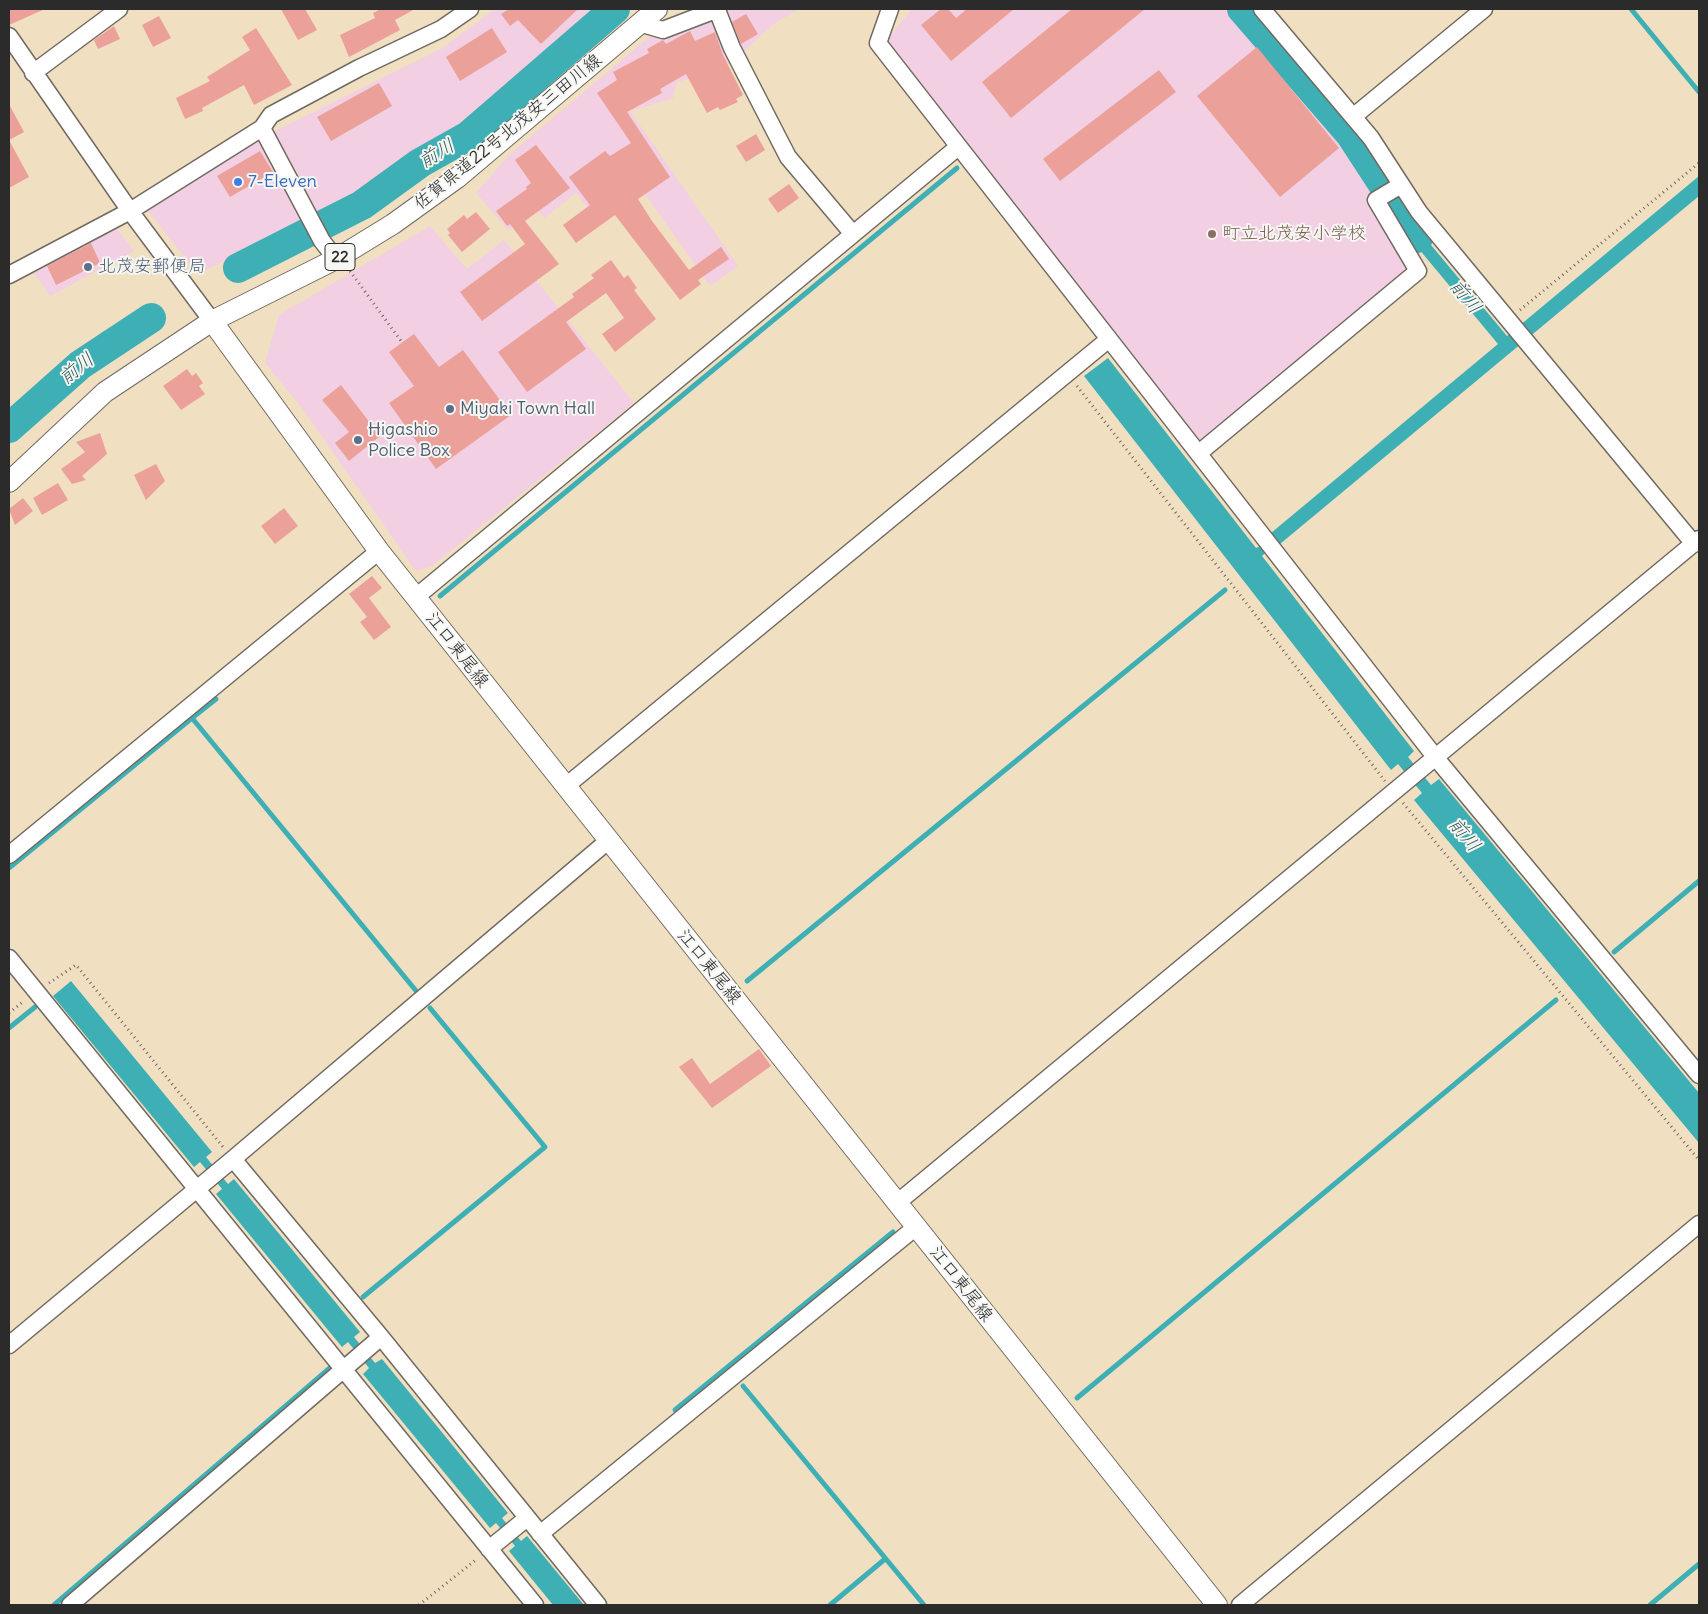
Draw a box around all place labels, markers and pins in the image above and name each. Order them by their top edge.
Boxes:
place label: 7-Eleven [248,171,317,193]
marker: 7-Eleven [232,176,244,188]
place label: 町立北茂安小学校 [1222,223,1366,245]
marker: 町立北茂安小学校 [1206,228,1218,240]
place label: 北茂安郵便局 [98,256,206,278]
marker: 北茂安郵便局 [82,261,94,273]
place label: Miyaki Town Hall [460,398,595,420]
marker: Miyaki Town Hall [444,403,456,415]
place label: Higashio Police Box [368,419,450,462]
marker: Higashio Police Box [352,434,364,446]

